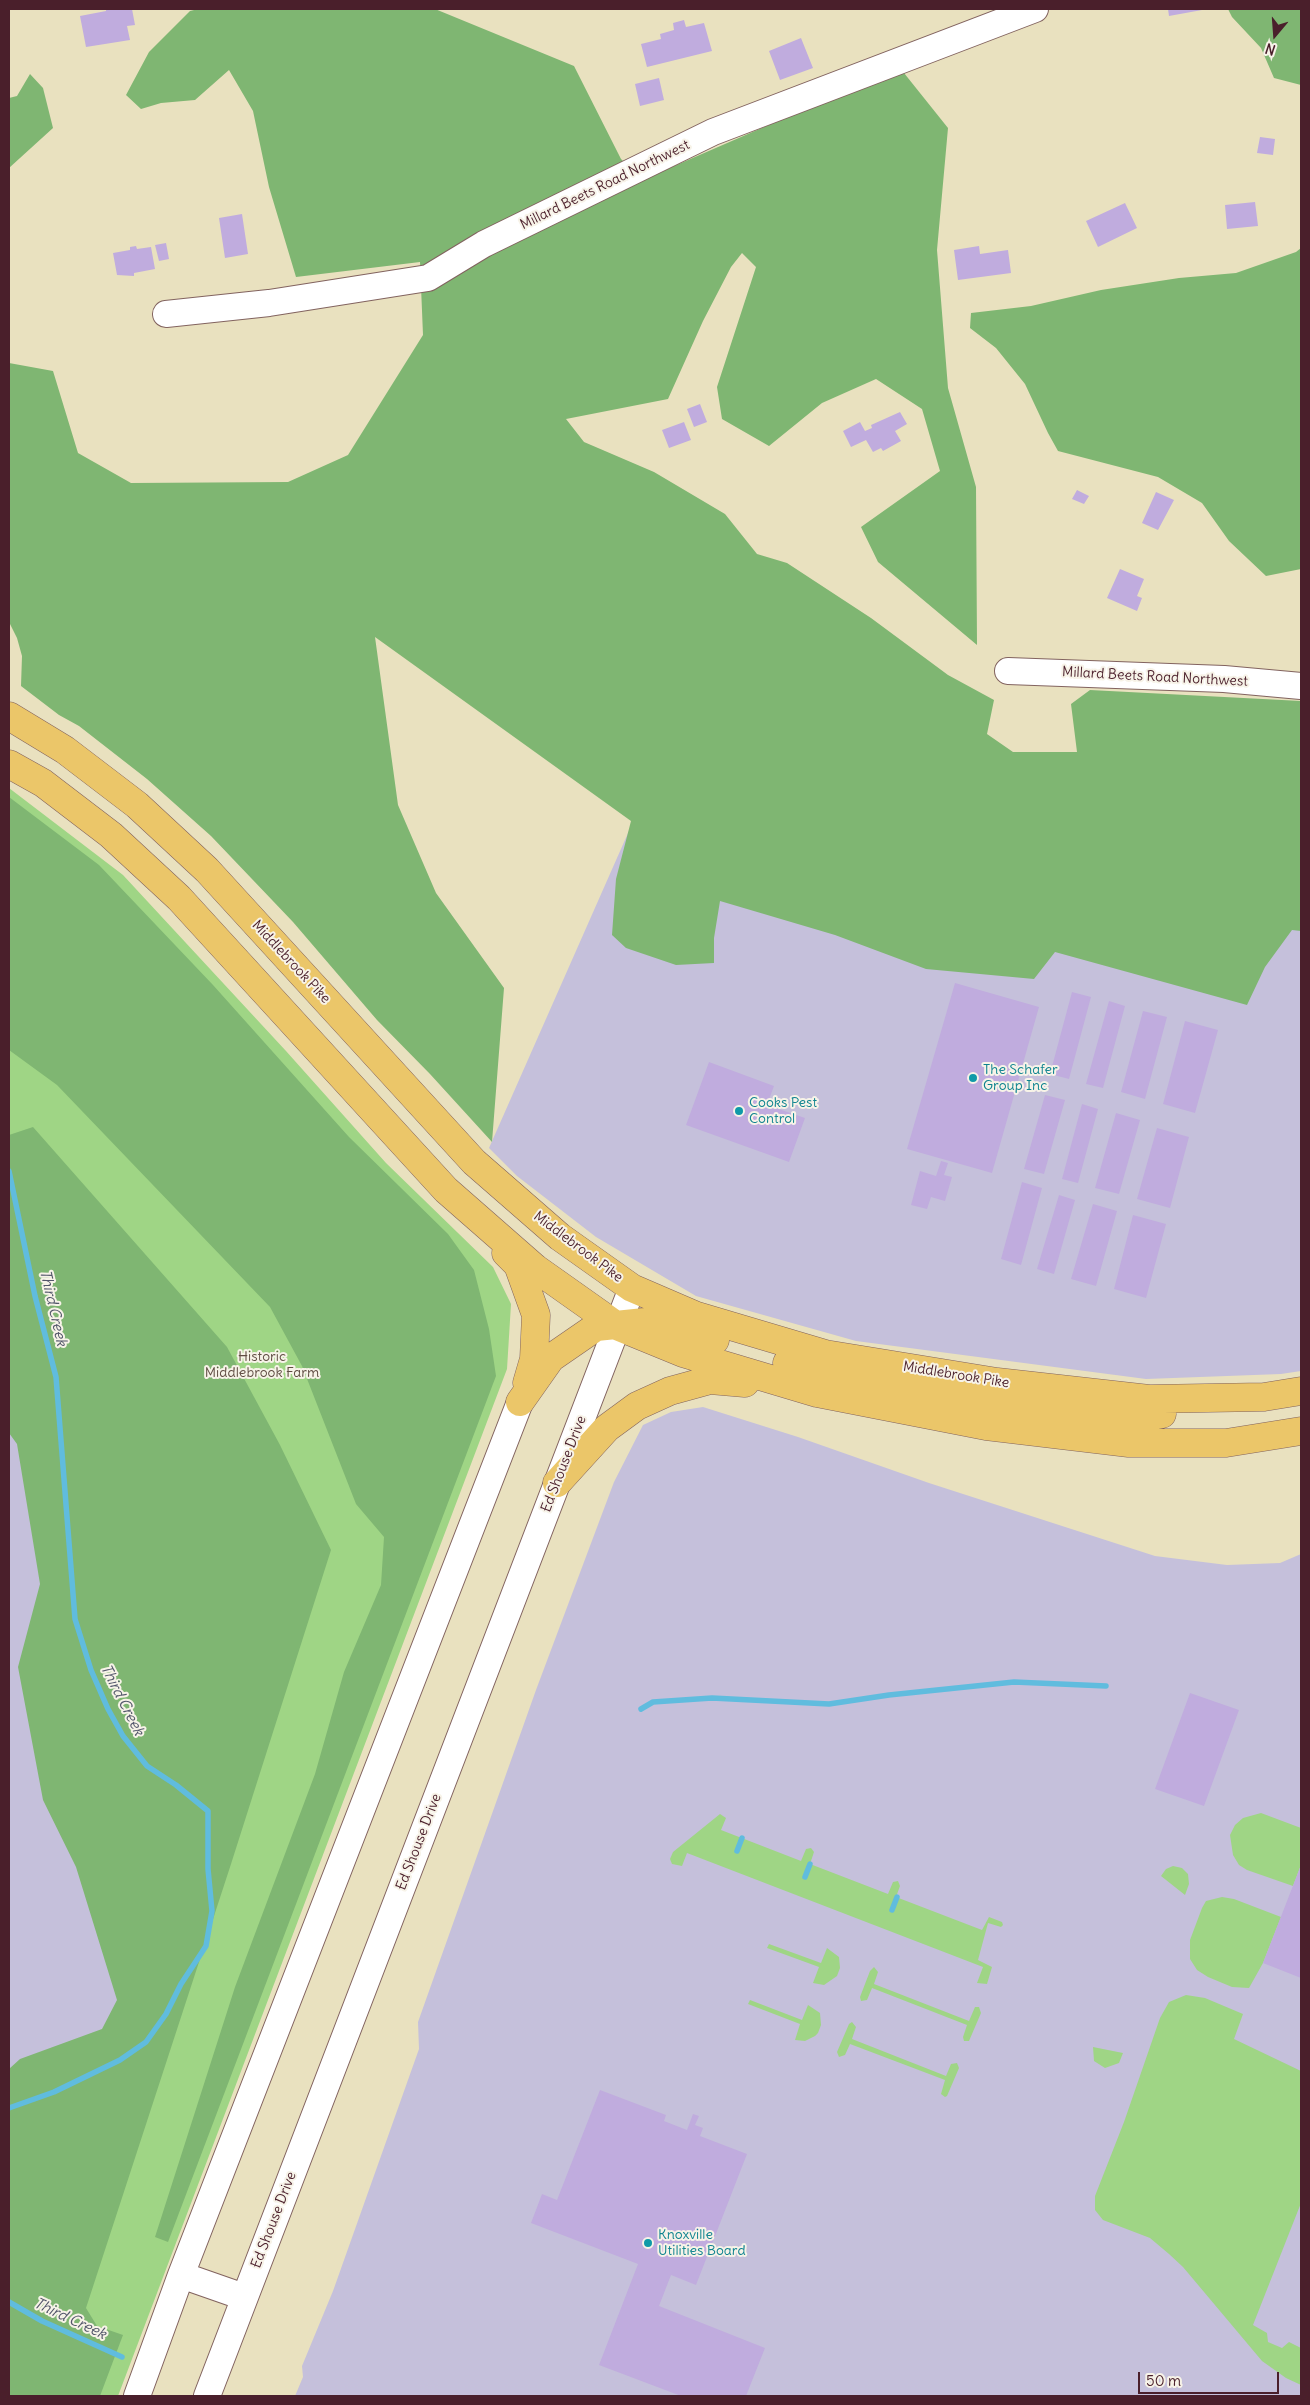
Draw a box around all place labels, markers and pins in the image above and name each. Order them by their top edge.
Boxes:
place label: The Schafer Group Inc [983,1062,1058,1094]
marker: The Schafer Group Inc [967,1072,979,1084]
place label: Cooks Pest Control [749,1095,817,1128]
marker: Cooks Pest Control [733,1105,745,1117]
place label: Knoxville Utilities Board [658,2227,746,2260]
marker: Knoxville Utilities Board [642,2237,654,2249]

